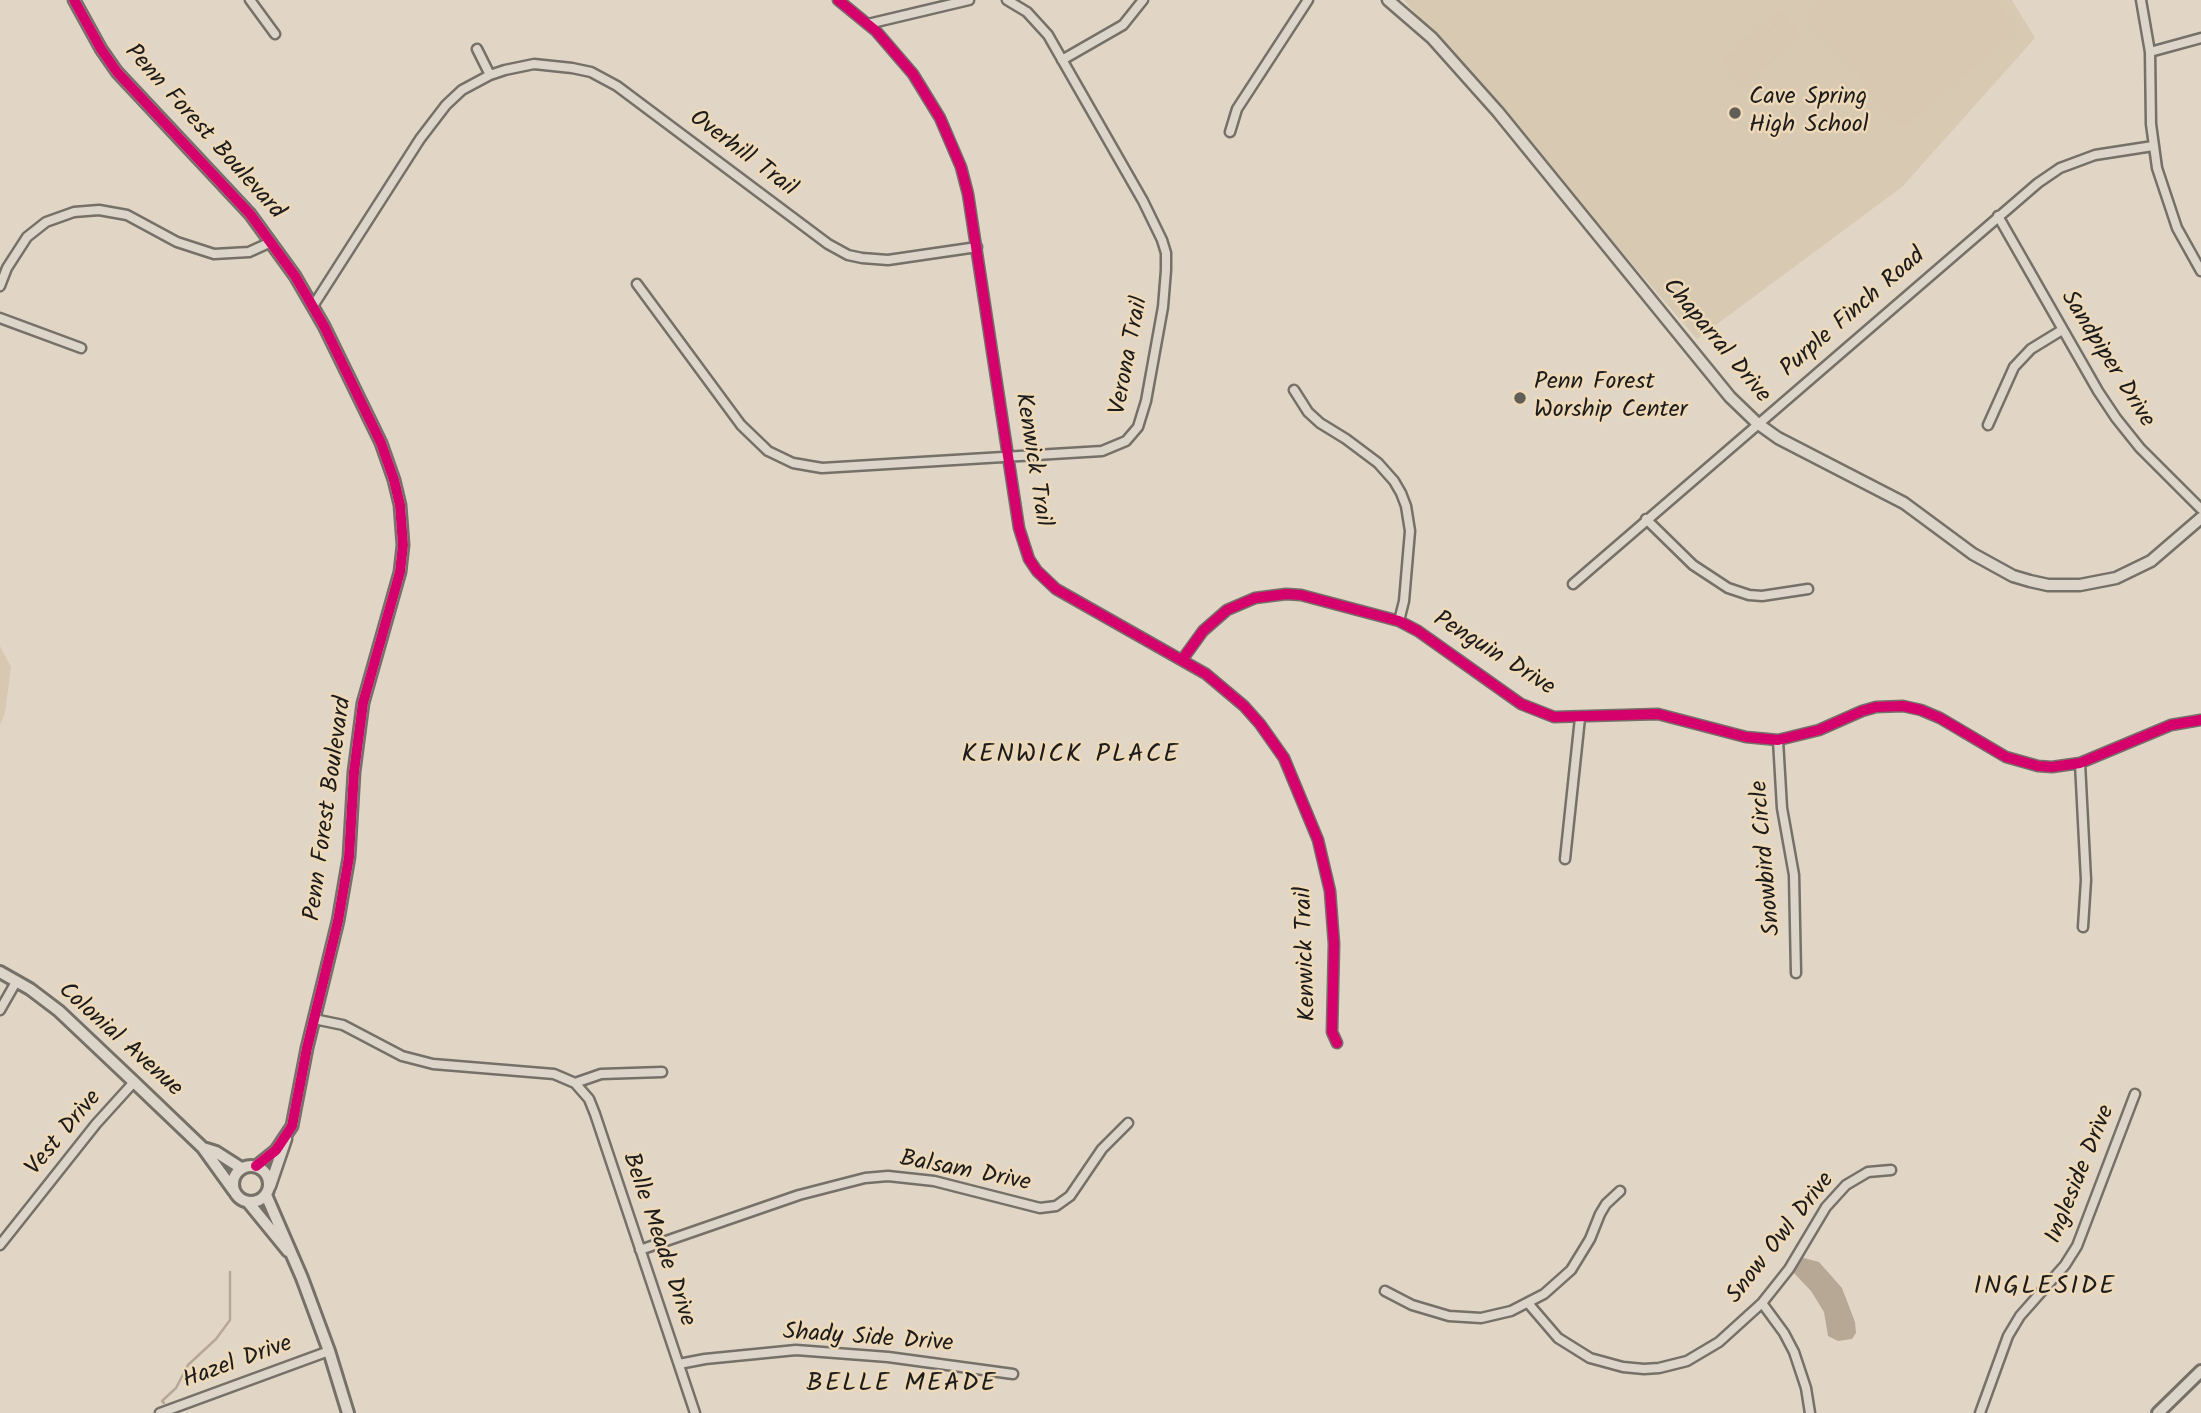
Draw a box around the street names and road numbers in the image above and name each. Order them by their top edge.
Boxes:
street label: Penn Forest Boulevard [117,39,289,227]
street label: Overhill Trail [683,105,801,205]
street label: Purple Finch Road [1776,243,1932,385]
street label: Chaparral Drive [1654,274,1776,410]
street label: Sandpiper Drive [2052,286,2160,434]
street label: Verona Trail [1105,295,1157,417]
street label: Kenwick Trail [1006,391,1056,529]
street label: Penguin Drive [1427,606,1559,704]
street label: Penn Forest Boulevard [300,695,360,923]
street label: Snowbird Circle [1747,779,1789,937]
street label: Kenwick Trail [1291,886,1325,1022]
street label: Colonial Avenue [51,977,187,1105]
street label: Vest Drive [21,1085,109,1183]
street label: Ingleside Drive [2041,1102,2123,1248]
street label: Balsam Drive [897,1146,1033,1200]
street label: Belle Meade Drive [614,1149,700,1331]
street label: Snow Owl Drive [1722,1168,1842,1310]
street label: Shady Side Drive [782,1320,954,1360]
street label: Hazel Drive [179,1331,297,1397]

